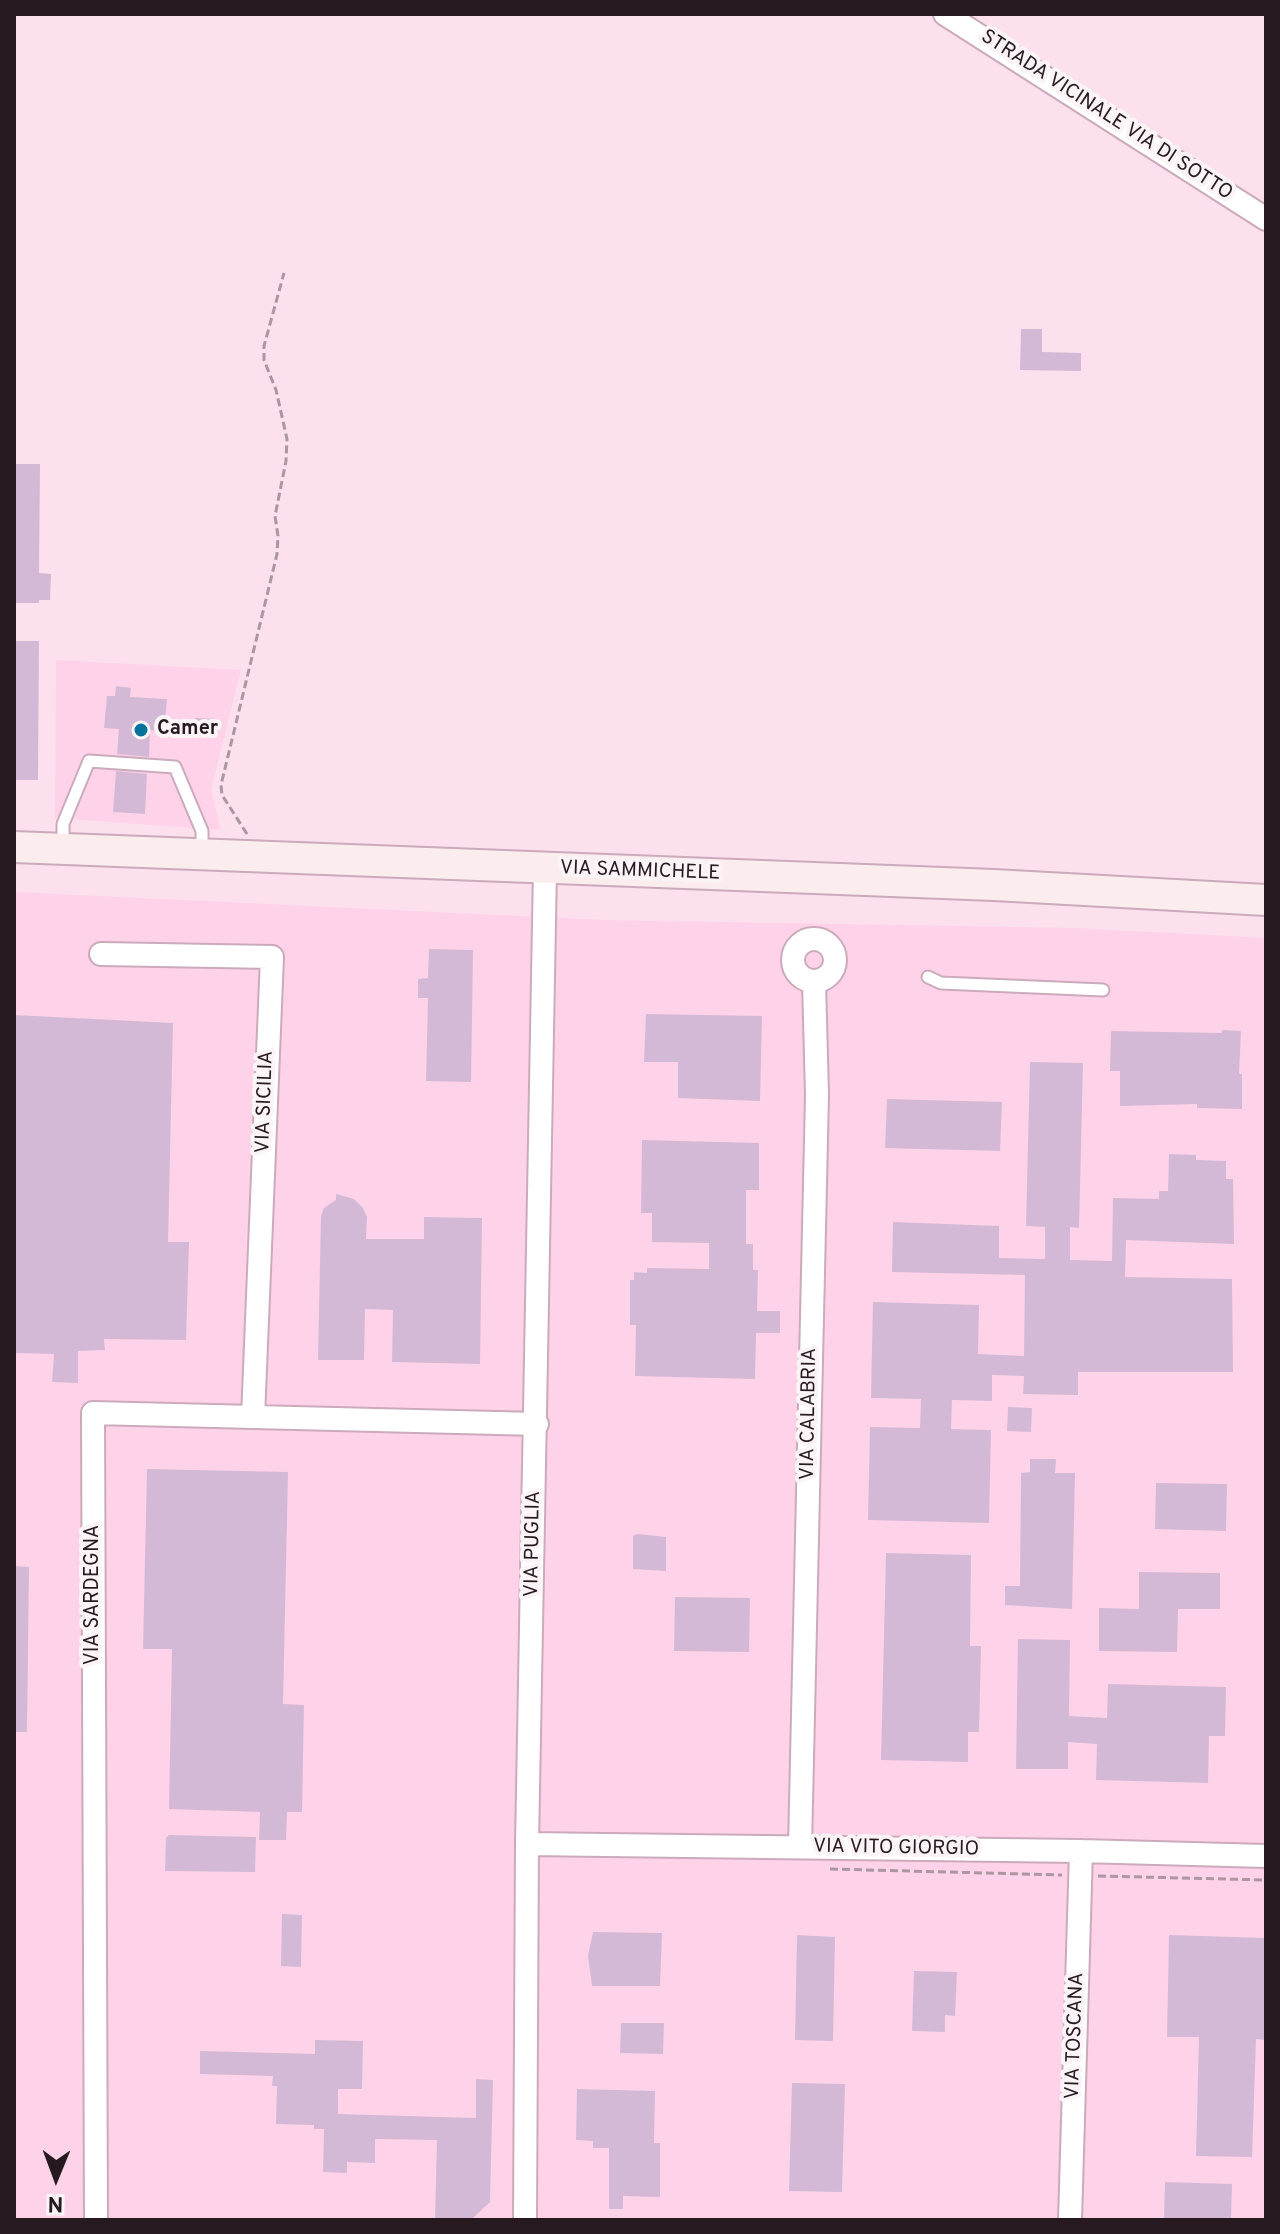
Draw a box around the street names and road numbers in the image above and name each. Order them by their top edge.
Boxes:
street label: STRADA VICINALE VIA DI SOTTO [976,26,1236,206]
street label: VIA SAMMICHELE [559,857,721,887]
street label: VIA SICILIA [252,1050,280,1154]
street label: VIA CALABRIA [797,1348,823,1480]
street label: VIA PUGLIA [521,1491,547,1597]
street label: VIA SARDEGNA [82,1525,106,1665]
street label: VIA VITO GIORGIO [813,1836,979,1862]
street label: VIA TOSCANA [1062,1972,1090,2100]

